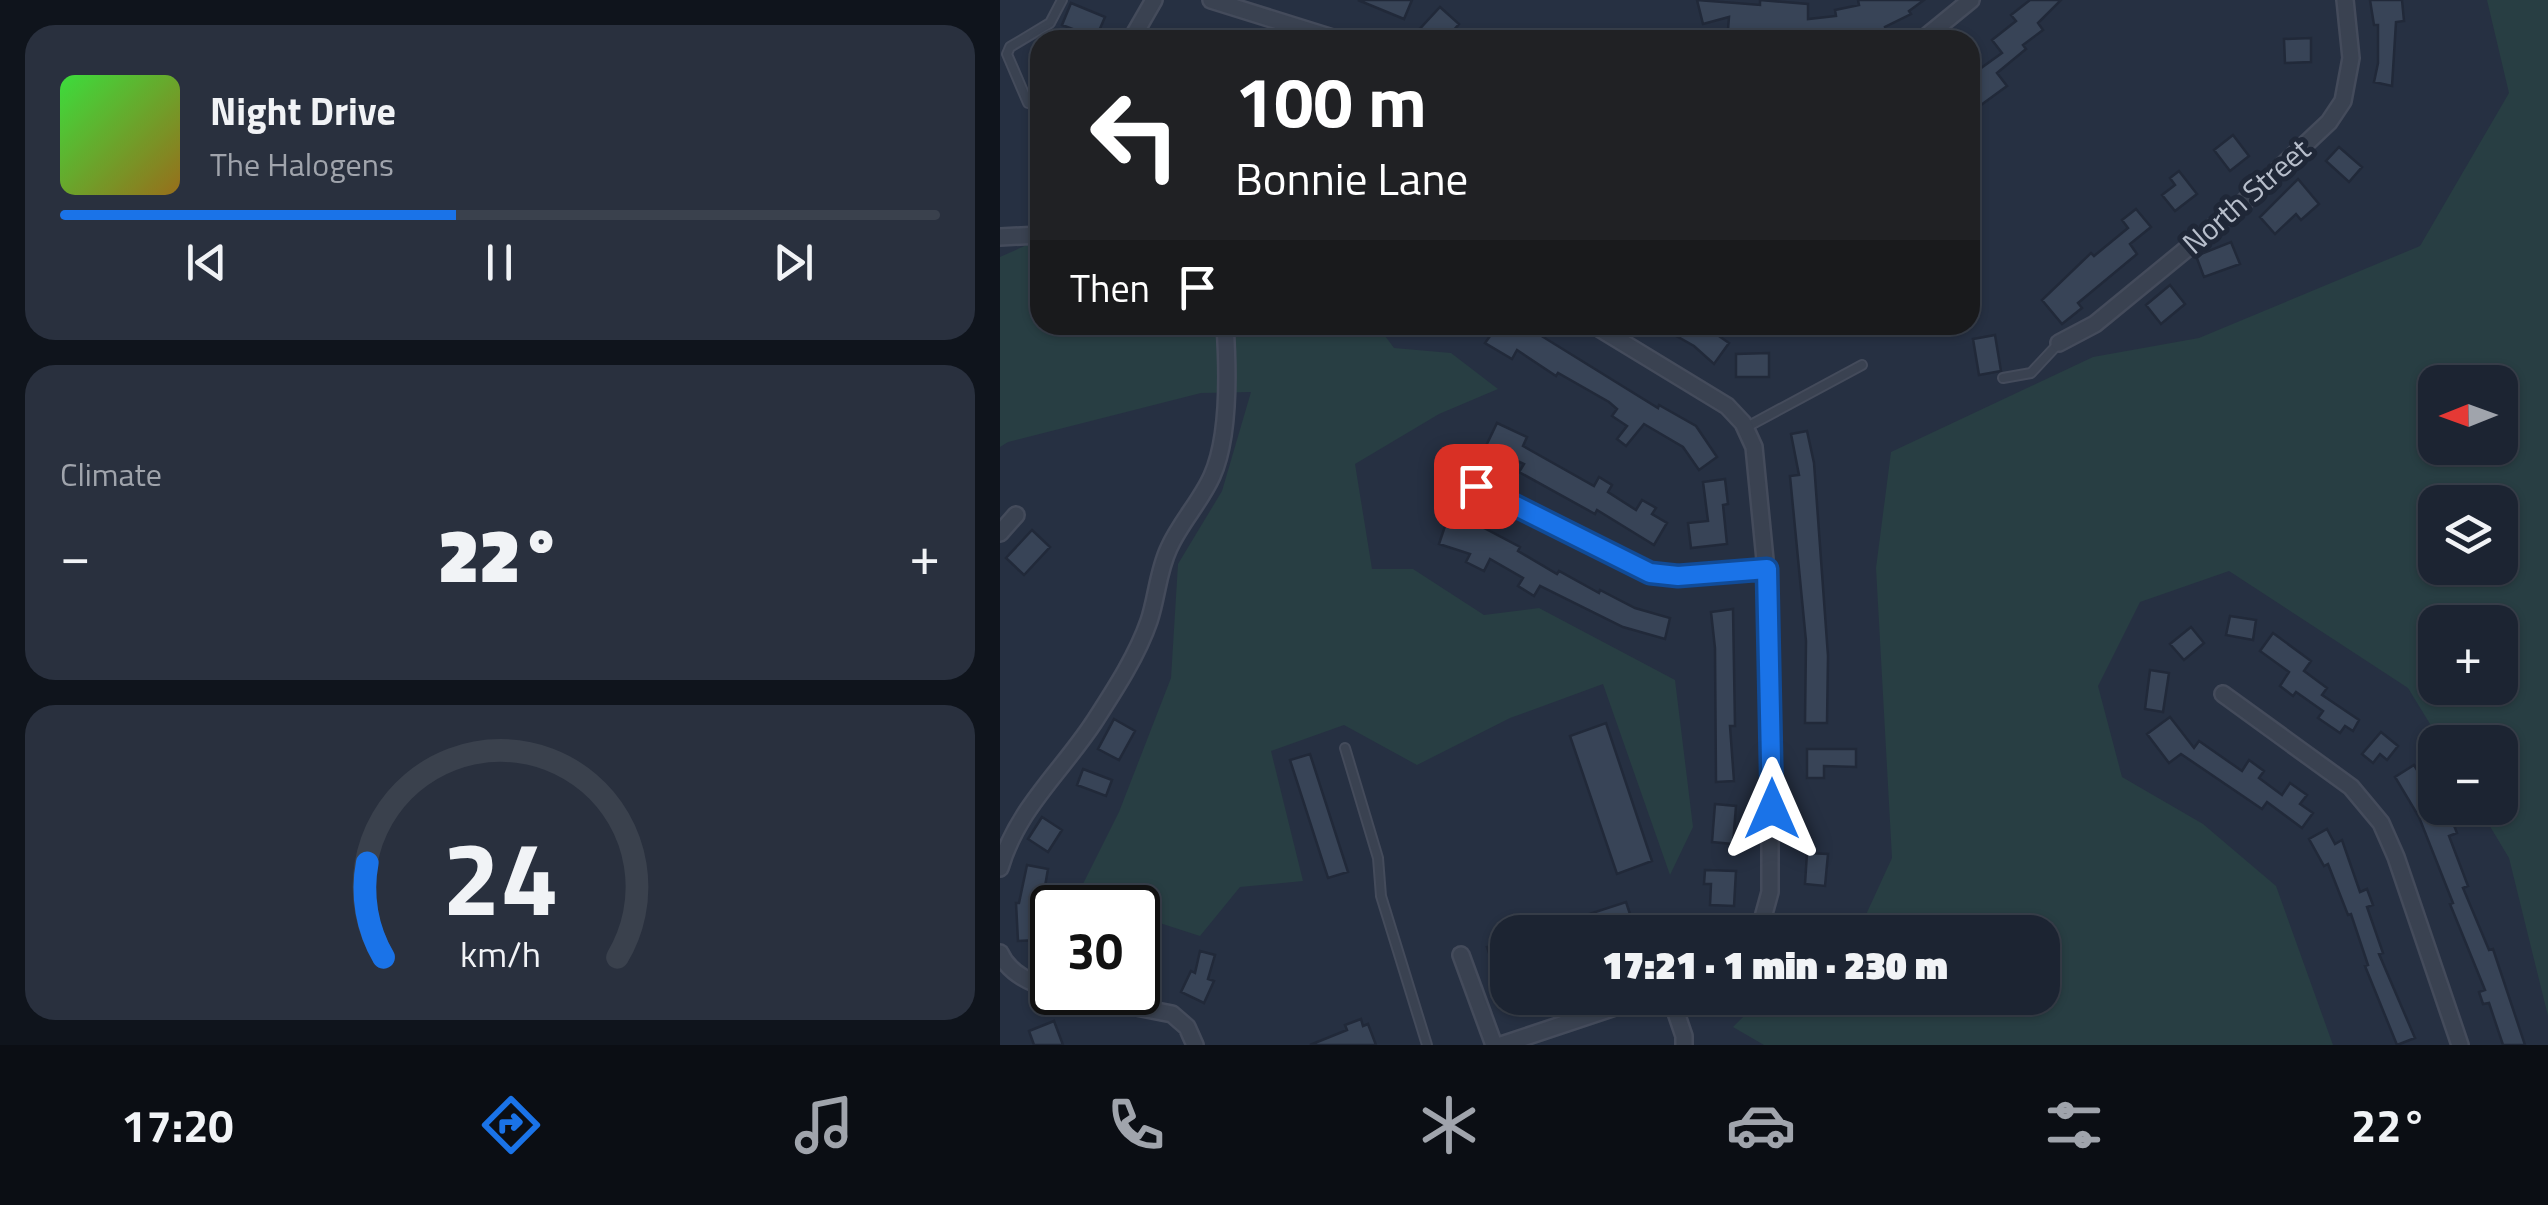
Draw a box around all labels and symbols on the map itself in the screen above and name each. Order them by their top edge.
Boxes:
street label: North Street [2172,127,2321,265]
north arrow [2418,365,2518,465]
pin [1434,444,1519,529]
position arrow [1720,757,1824,861]
speed limit sign: 30 [1030,885,1160,1015]

